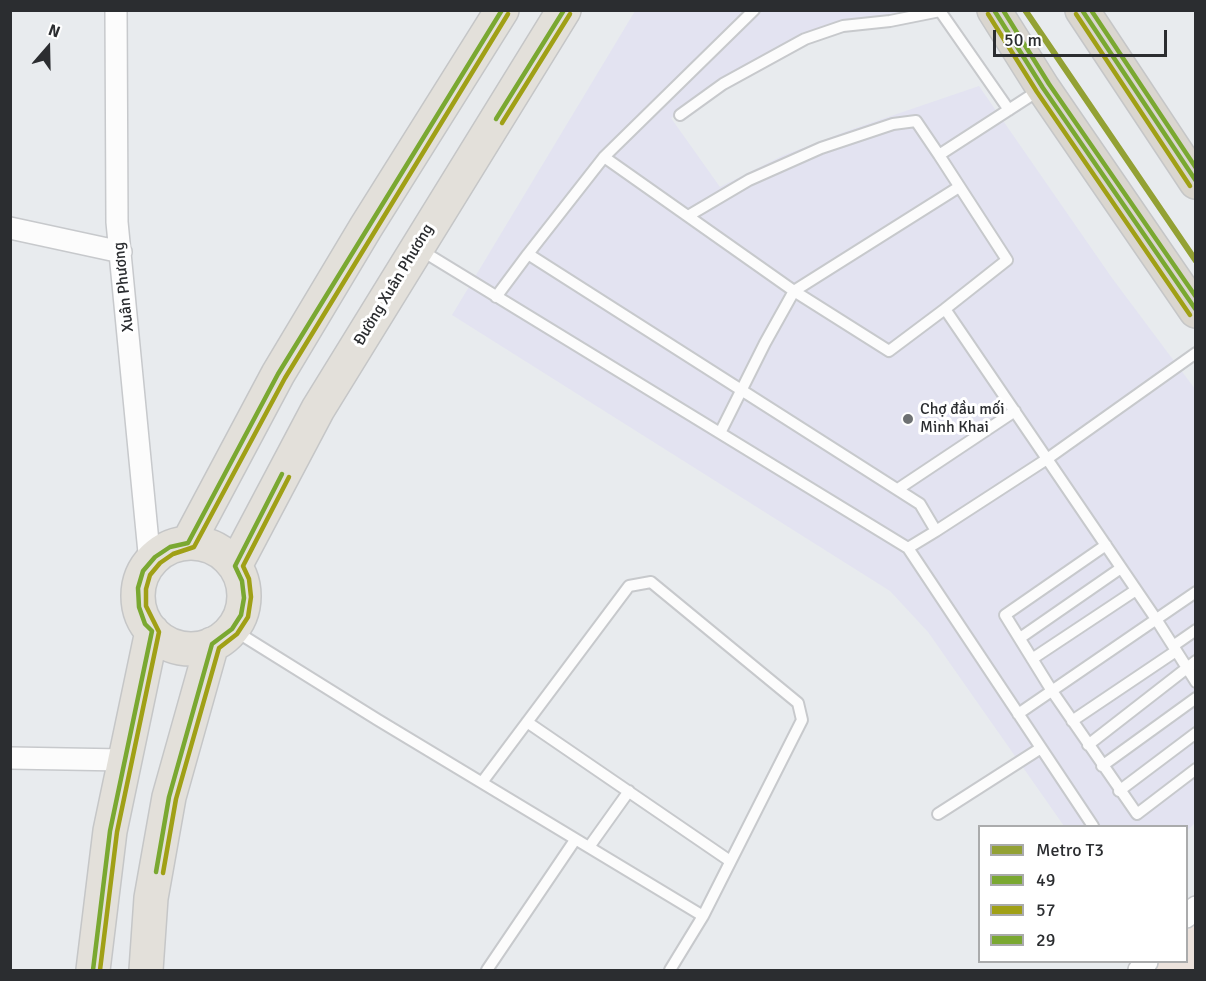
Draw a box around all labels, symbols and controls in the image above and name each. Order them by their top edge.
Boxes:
north arrow [18,18,78,78]
scale bar [996,18,1170,56]
text: N [45,20,63,42]
text: 50 m [1004,29,1042,51]
street label: Đường Xuân Phương [350,221,438,349]
street label: Xuân Phương [110,241,138,333]
place label: Chợ đầu mối Minh Khai [920,400,1005,438]
marker: Chợ đầu mối Minh Khai [901,412,915,426]
legend [978,825,1188,963]
text: Metro T3 [1036,839,1104,861]
text: 49 [1036,869,1055,891]
text: 57 [1036,899,1055,921]
text: 29 [1036,929,1055,951]

